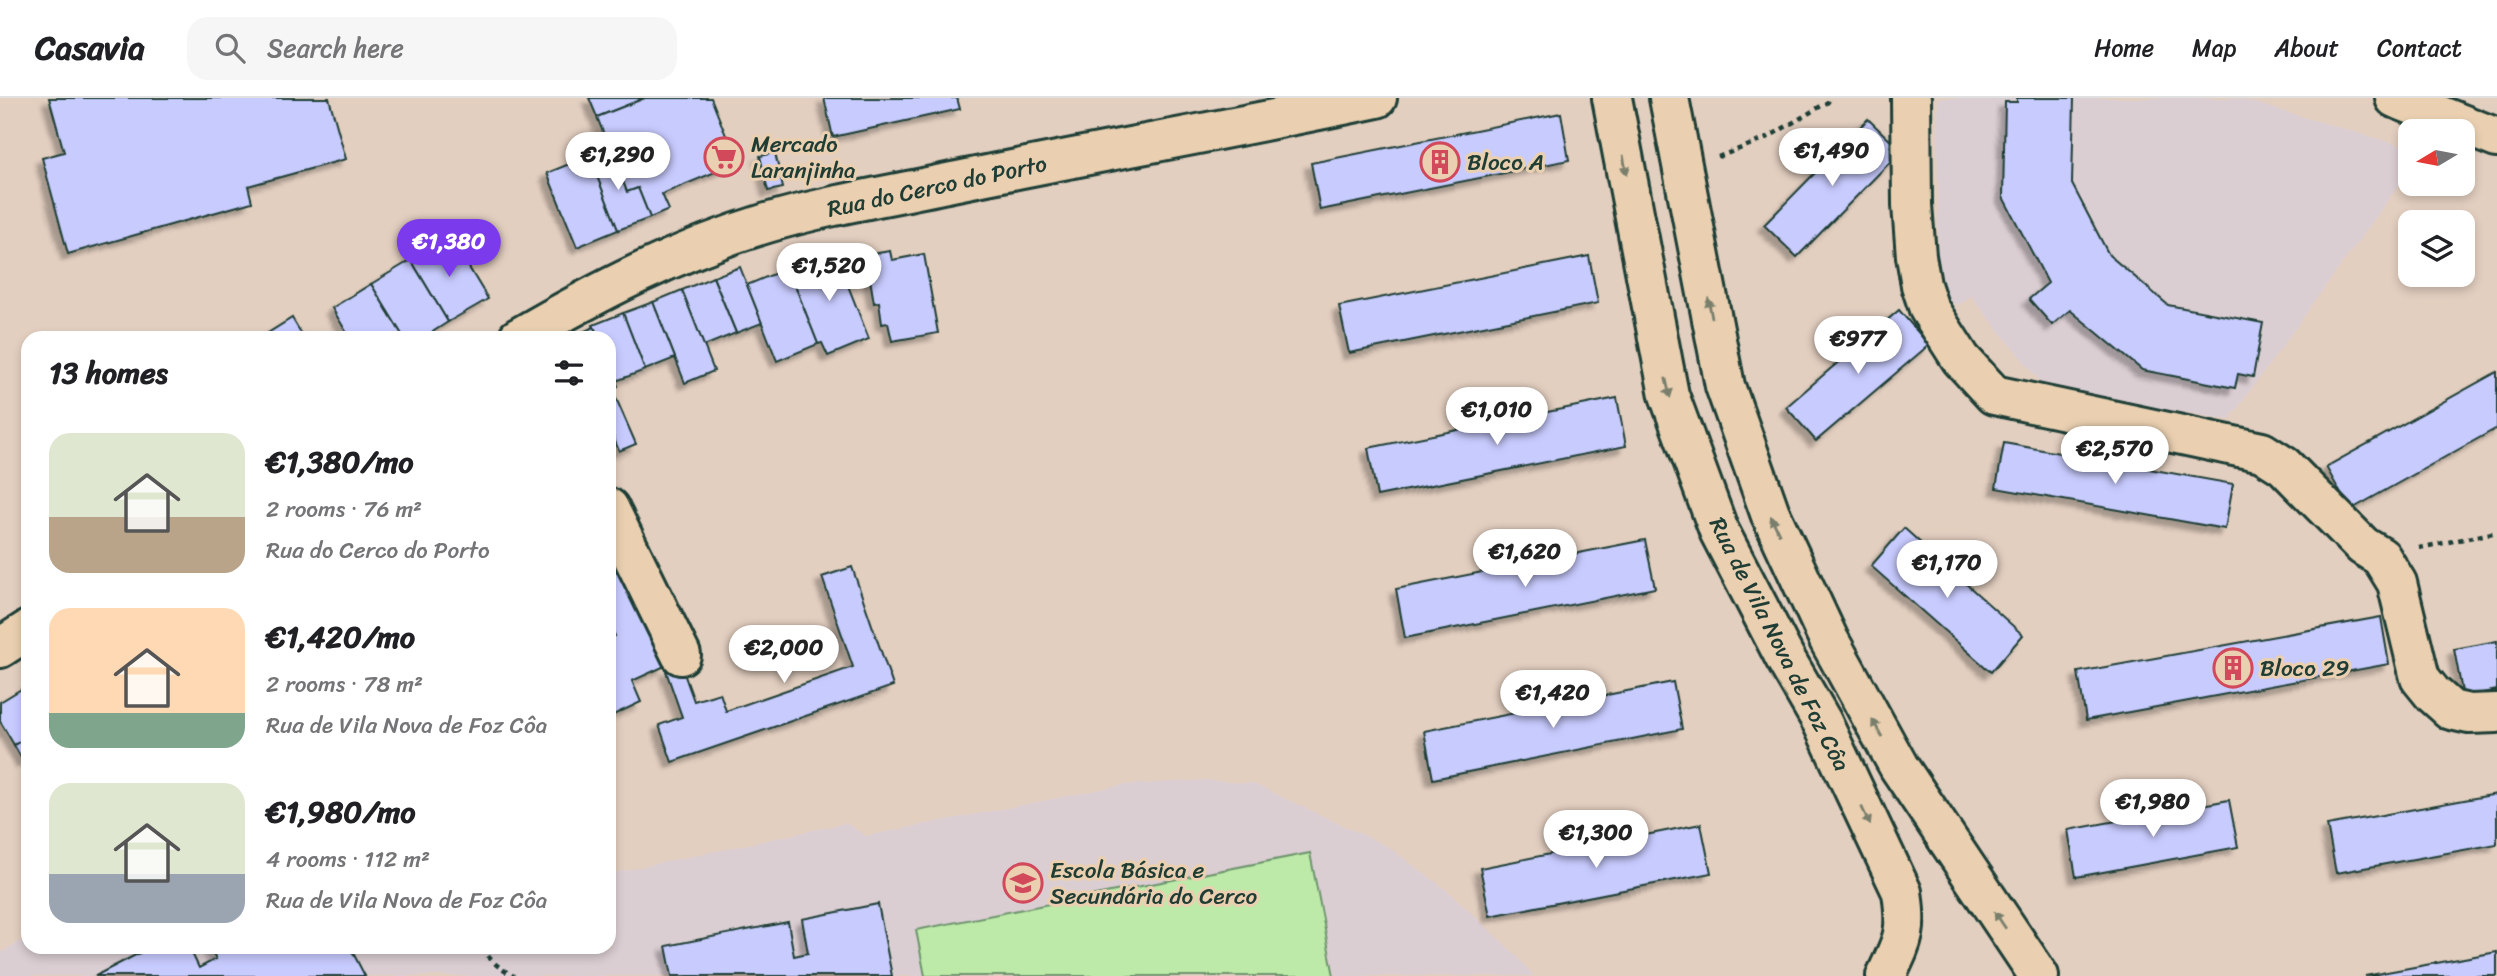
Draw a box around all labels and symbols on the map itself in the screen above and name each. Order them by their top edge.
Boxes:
north arrow [2398,119,2474,196]
place label: Mercado Laranjinha [751,124,856,191]
pin: €1,490 [1775,129,1889,188]
pin: €1,290 [561,132,675,192]
supermarket icon: Mercado Laranjinha [703,136,745,178]
building icon: Bloco A [1419,141,1461,183]
place label: Bloco A [1467,142,1544,183]
street label: Rua do Cerco do Porto [824,143,1051,230]
one-way arrow [1620,154,1631,176]
pin: €1,380 [392,220,506,279]
pin: €1,520 [772,244,886,303]
one-way arrow [1704,297,1715,319]
pin: €977 [1817,316,1899,376]
one-way arrow [1663,377,1674,399]
pin: €1,010 [1440,388,1554,447]
pin: €2,570 [2058,426,2172,486]
street label: Rua de Vila Nova de Foz Côa [1697,510,1862,779]
one-way arrow [1770,515,1781,535]
pin: €1,620 [1468,530,1582,589]
pin: €1,170 [1890,540,2004,600]
pin: €2,000 [727,626,841,685]
building icon: Bloco 29 [2212,647,2254,689]
place label: Bloco 29 [2260,648,2349,689]
pin: €1,420 [1496,670,1610,730]
one-way arrow [1872,718,1884,738]
pin: €1,980 [2096,780,2210,839]
one-way arrow [1860,806,1872,826]
pin: €1,300 [1539,810,1653,870]
place label: Escola Básica e Secundária do Cerco [1050,850,1258,917]
school or university icon: Escola Básica e Secundária do Cerco [1002,862,1044,904]
one-way arrow [1994,910,2007,929]

